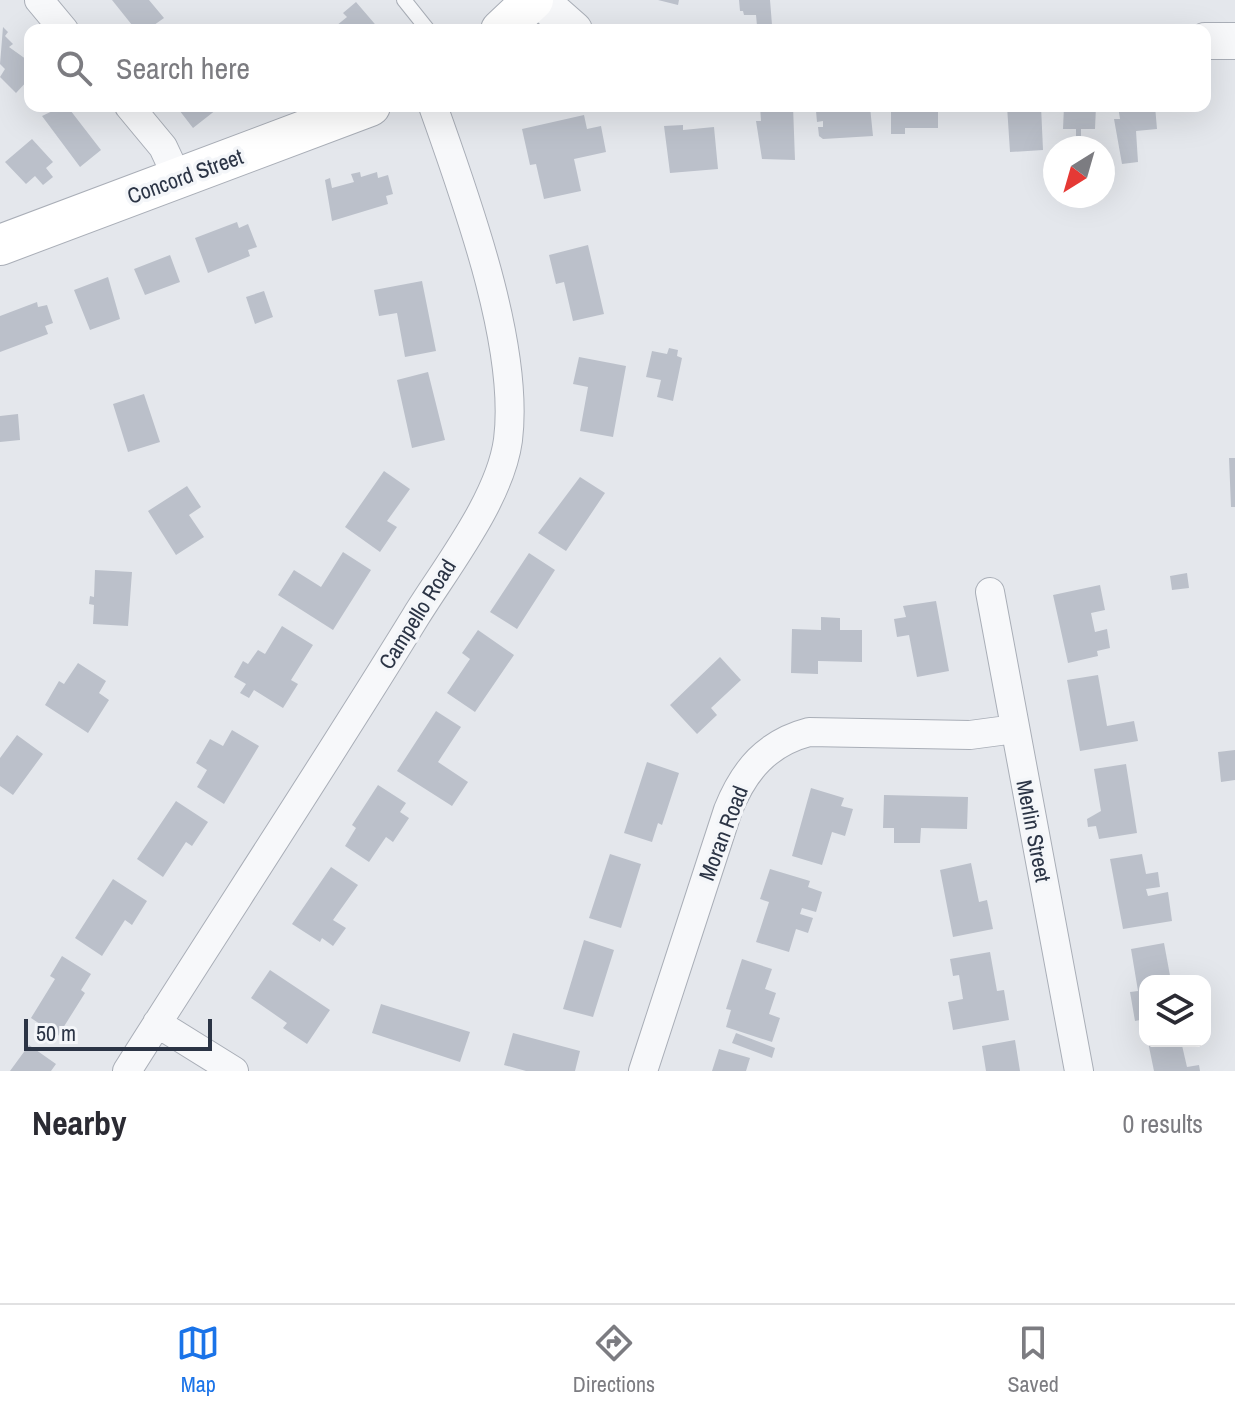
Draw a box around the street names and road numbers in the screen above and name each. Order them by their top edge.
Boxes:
street label: Concord Street [123,141,247,211]
street label: Campello Road [371,553,463,675]
street label: Merlin Street [1009,777,1059,885]
street label: Moran Road [691,781,755,885]

